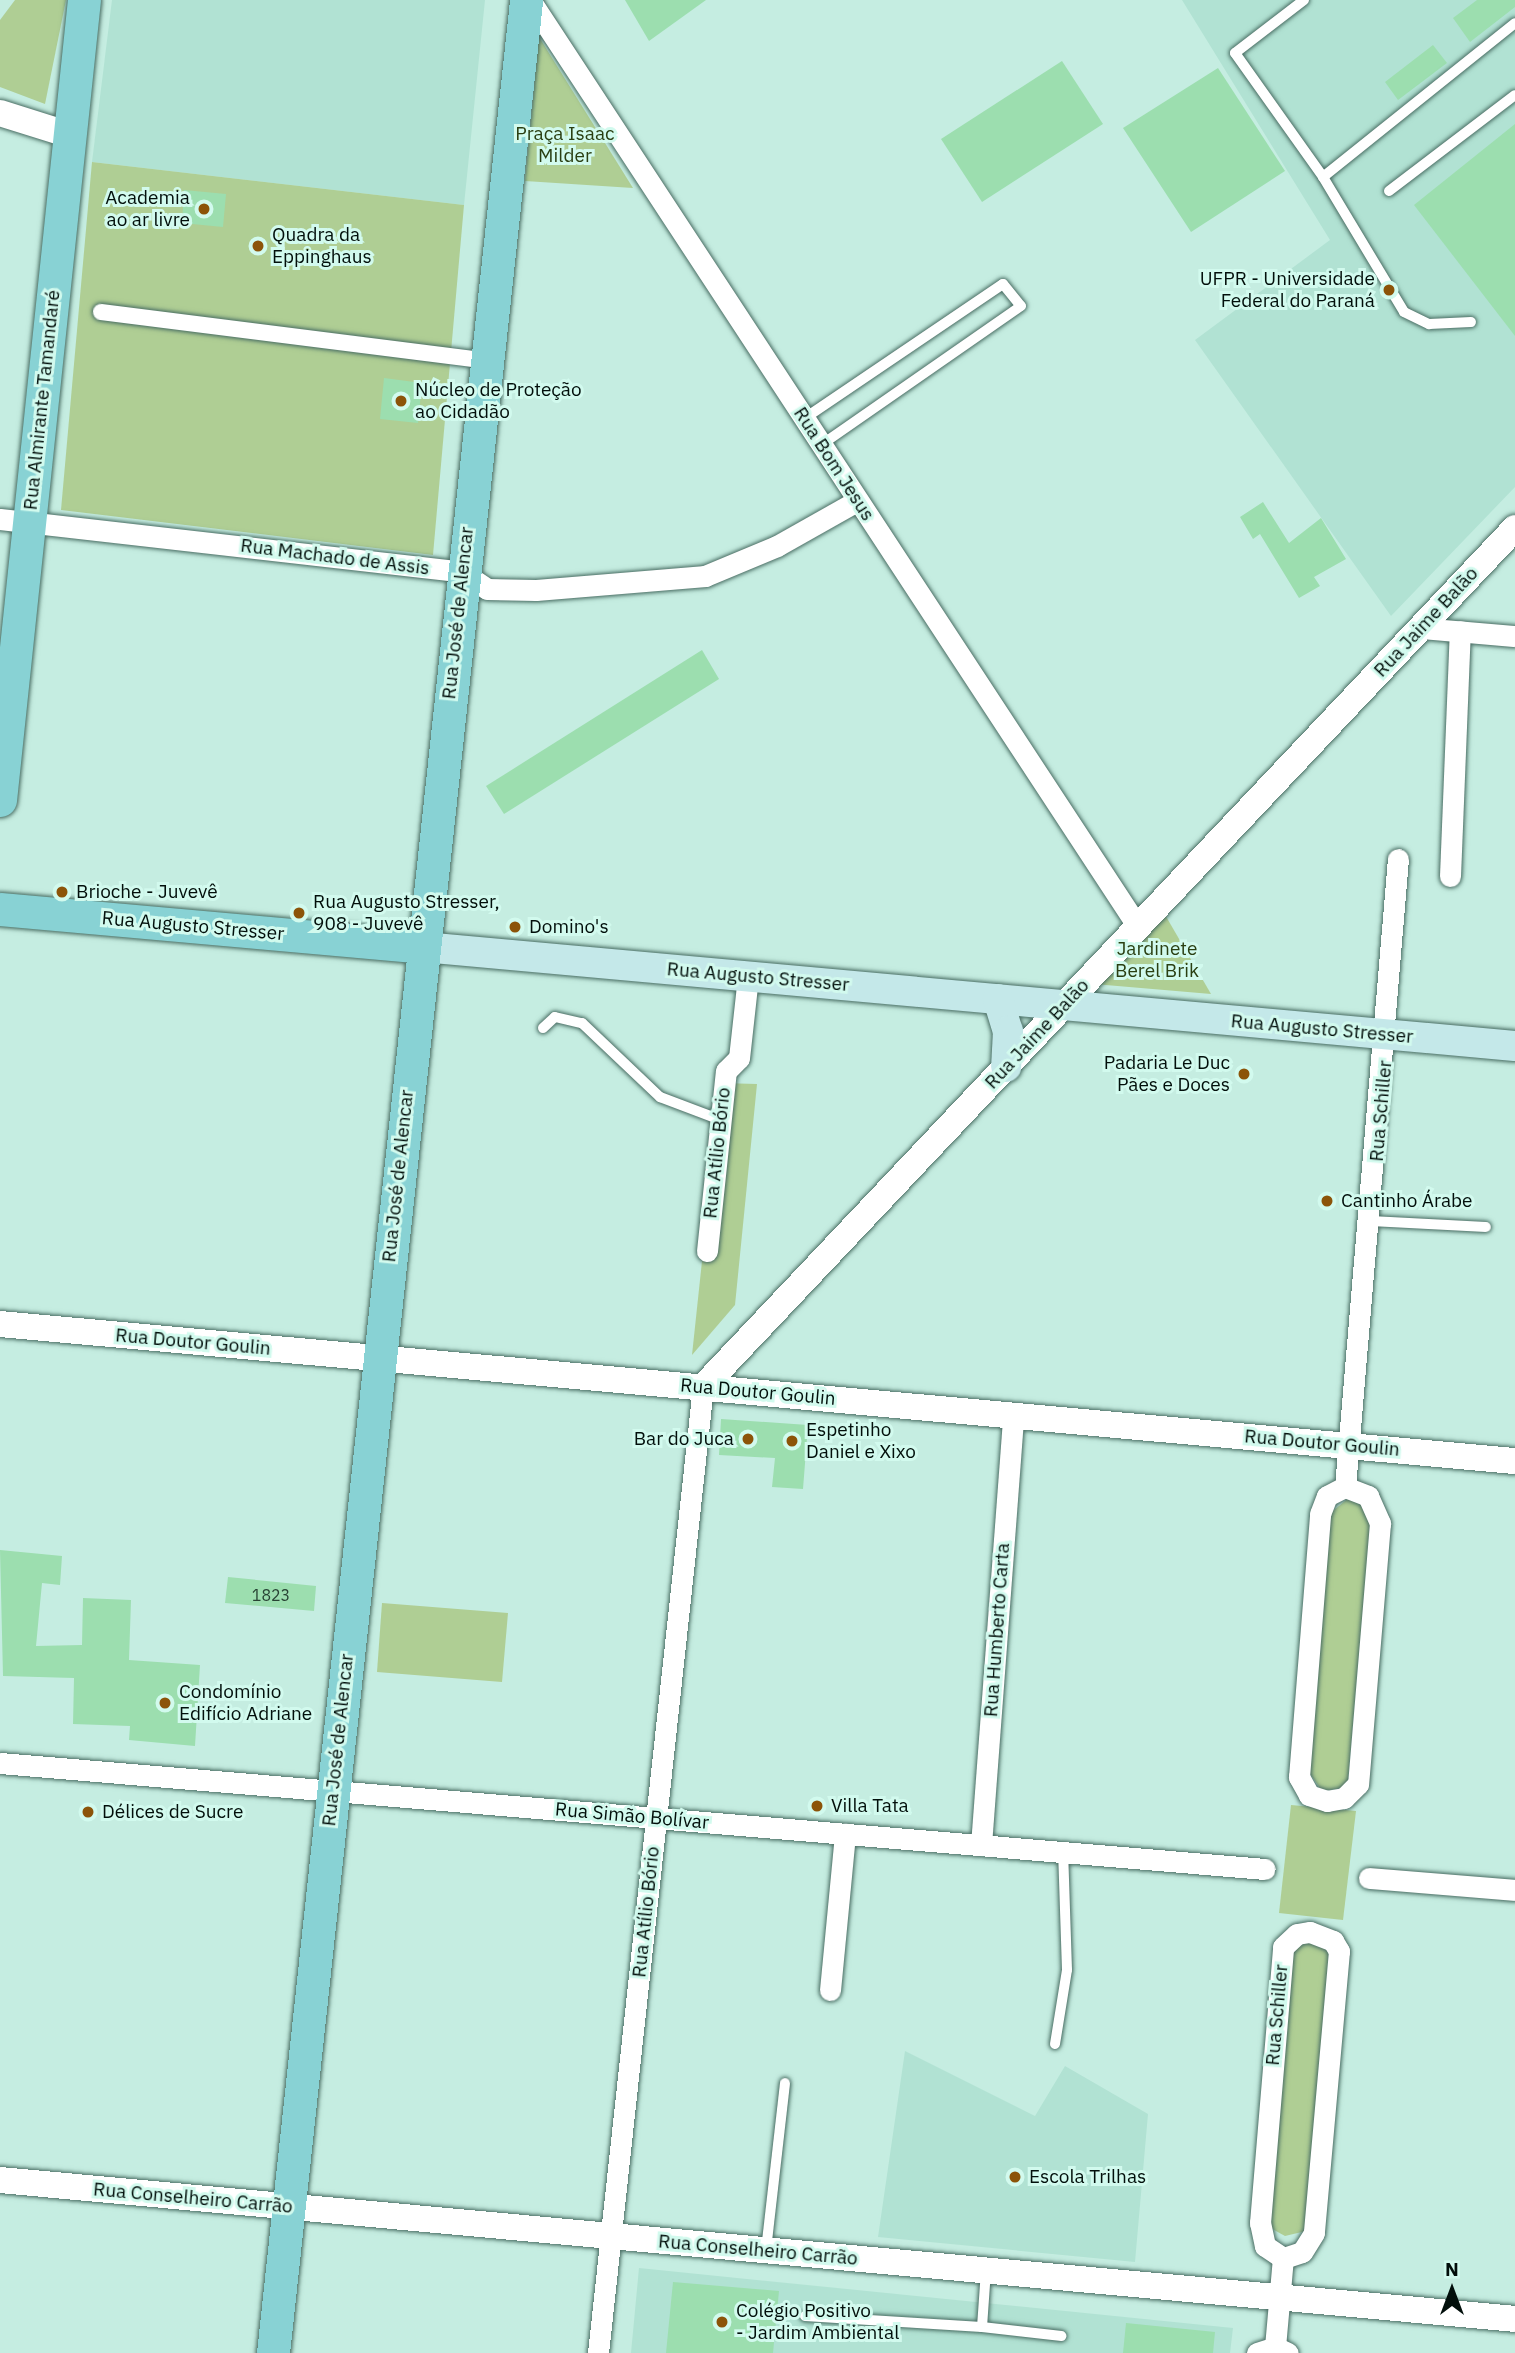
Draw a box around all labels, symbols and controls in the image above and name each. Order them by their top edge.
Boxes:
park label: Praça Isaac Milder [515,123,615,167]
place label: Academia ao ar livre [105,187,190,231]
marker: Academia ao ar livre [196,201,212,217]
place label: Quadra da Eppinghaus [272,224,372,268]
marker: Quadra da Eppinghaus [250,238,266,254]
place label: UFPR - Universidade Federal do Paraná [1200,268,1375,312]
marker: UFPR - Universidade Federal do Paraná [1381,282,1397,298]
street label: Rua Almirante Tamandaré [19,289,65,511]
place label: Núcleo de Proteção ao Cidadão [415,379,582,423]
marker: Núcleo de Proteção ao Cidadão [393,393,409,409]
street label: Rua Bom Jesus [789,403,879,525]
street label: Rua José de Alencar [438,526,478,700]
street label: Rua Machado de Assis [239,534,431,580]
street label: Rua Jaime Balão [1369,562,1483,682]
place label: Brioche - Juvevê [76,881,218,903]
marker: Brioche - Juvevê [54,884,70,900]
place label: Rua Augusto Stresser, 908 - Juvevê [313,891,500,935]
marker: Rua Augusto Stresser, 908 - Juvevê [291,905,307,921]
street label: Rua Augusto Stresser [101,907,285,945]
place label: Domino's [529,916,609,938]
marker: Domino's [507,919,523,935]
park label: Jardinete Berel Brik [1115,938,1199,982]
street label: Rua Augusto Stresser [666,958,850,996]
street label: Rua Jaime Balão [980,974,1094,1094]
street label: Rua Augusto Stresser [1230,1010,1414,1048]
place label: Padaria Le Duc Pães e Doces [1104,1052,1230,1096]
street label: Rua Schiller [1365,1060,1397,1162]
marker: Padaria Le Duc Pães e Doces [1236,1066,1252,1082]
street label: Rua Atílio Bório [699,1086,735,1220]
street label: Rua José de Alencar [378,1089,418,1263]
place label: Cantinho Árabe [1341,1190,1473,1212]
marker: Cantinho Árabe [1319,1193,1335,1209]
street label: Rua Doutor Goulin [114,1324,272,1360]
street label: Rua Doutor Goulin [679,1374,837,1410]
place label: Espetinho Daniel e Xixo [806,1419,916,1463]
street label: Rua Doutor Goulin [1243,1425,1401,1461]
place label: Bar do Juca [634,1428,734,1450]
marker: Bar do Juca [740,1431,756,1447]
marker: Espetinho Daniel e Xixo [784,1433,800,1449]
street label: Rua Humberto Carta [980,1542,1014,1718]
house number: 1823 [252,1585,290,1605]
street label: Rua José de Alencar [318,1653,358,1827]
place label: Condomínio Edifício Adriane [179,1681,312,1725]
marker: Condomínio Edifício Adriane [157,1695,173,1711]
place label: Villa Tata [831,1795,909,1817]
street label: Rua Simão Bolívar [554,1798,710,1834]
marker: Villa Tata [809,1798,825,1814]
place label: Délices de Sucre [102,1801,243,1823]
marker: Délices de Sucre [80,1804,96,1820]
street label: Rua Atílio Bório [628,1845,664,1979]
street label: Rua Schiller [1261,1964,1293,2066]
place label: Escola Trilhas [1029,2166,1146,2188]
marker: Escola Trilhas [1007,2169,1023,2185]
street label: Rua Conselheiro Carrão [92,2178,294,2218]
street label: Rua Conselheiro Carrão [657,2230,859,2270]
north arrow [1417,2255,1487,2325]
text: N [1445,2257,1459,2281]
place label: Colégio Positivo - Jardim Ambiental [736,2300,899,2344]
marker: Colégio Positivo - Jardim Ambiental [714,2314,730,2330]

